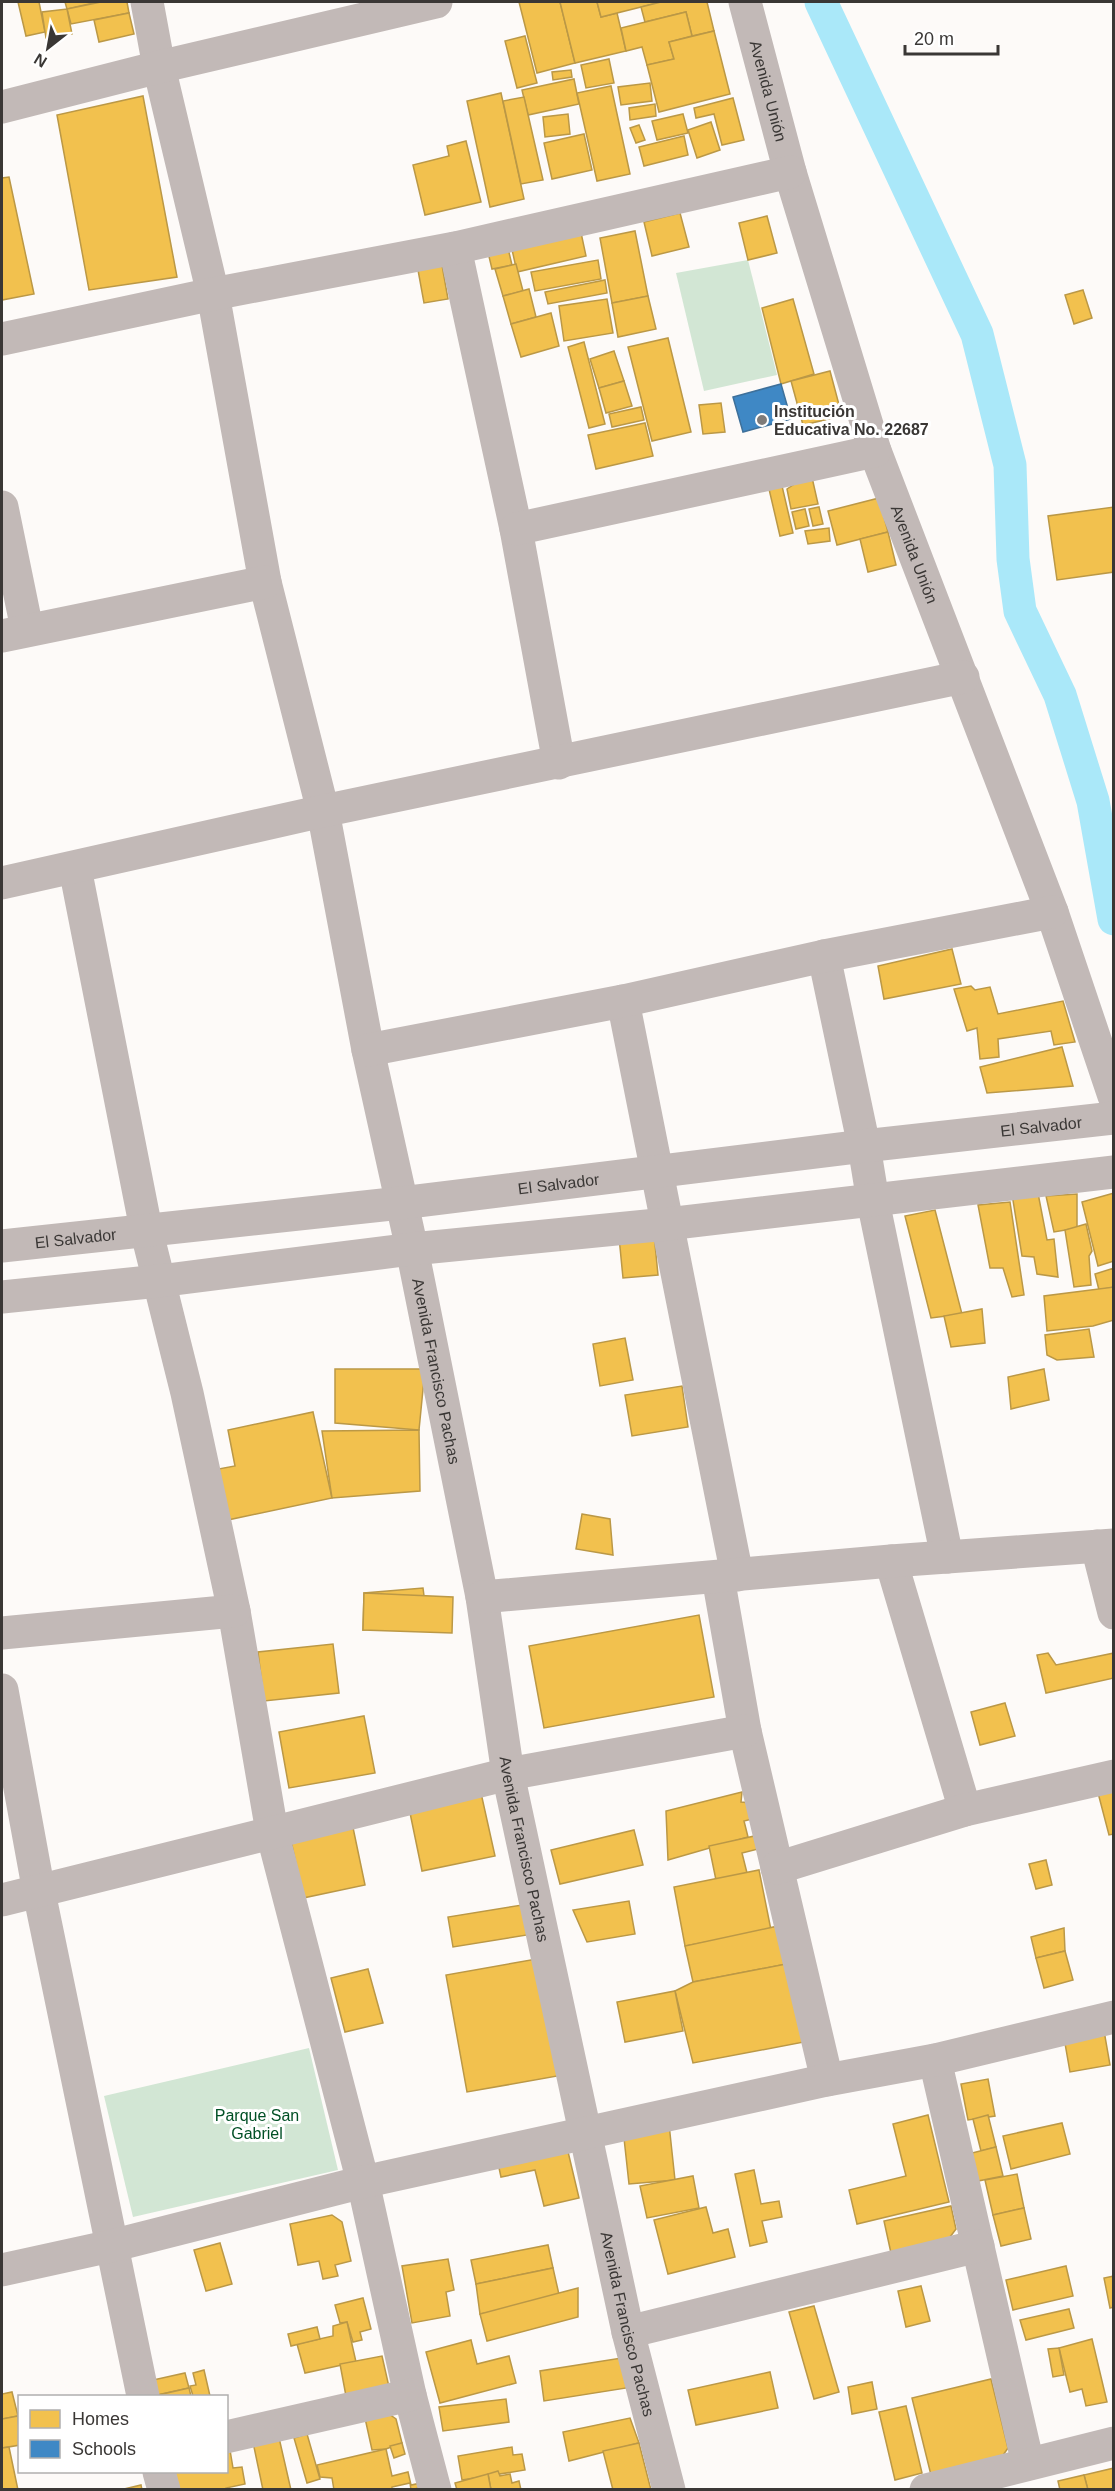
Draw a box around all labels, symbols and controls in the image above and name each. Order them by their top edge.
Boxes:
north arrow [18,18,78,78]
scale bar [905,18,998,56]
text: 20 m [914,29,954,49]
street label: Avenida Unión [747,39,790,143]
text: N [31,50,50,71]
place label: Institución Educativa No. 22687 [774,403,929,438]
marker: Institución Educativa No. 22687 [755,413,769,427]
street label: Avenida Unión [888,503,941,606]
street label: El Salvador [1000,1114,1083,1140]
street label: El Salvador [517,1171,601,1198]
street label: El Salvador [34,1226,118,1251]
street label: Avenida Francisco Pachas [409,1277,463,1466]
street label: Avenida Francisco Pachas [497,1755,552,1943]
park label: Parque San Gabriel [215,2107,299,2142]
street label: Avenida Francisco Pachas [598,2230,658,2418]
legend [18,2395,228,2473]
text: Homes [72,2409,129,2429]
text: Schools [72,2439,136,2459]

